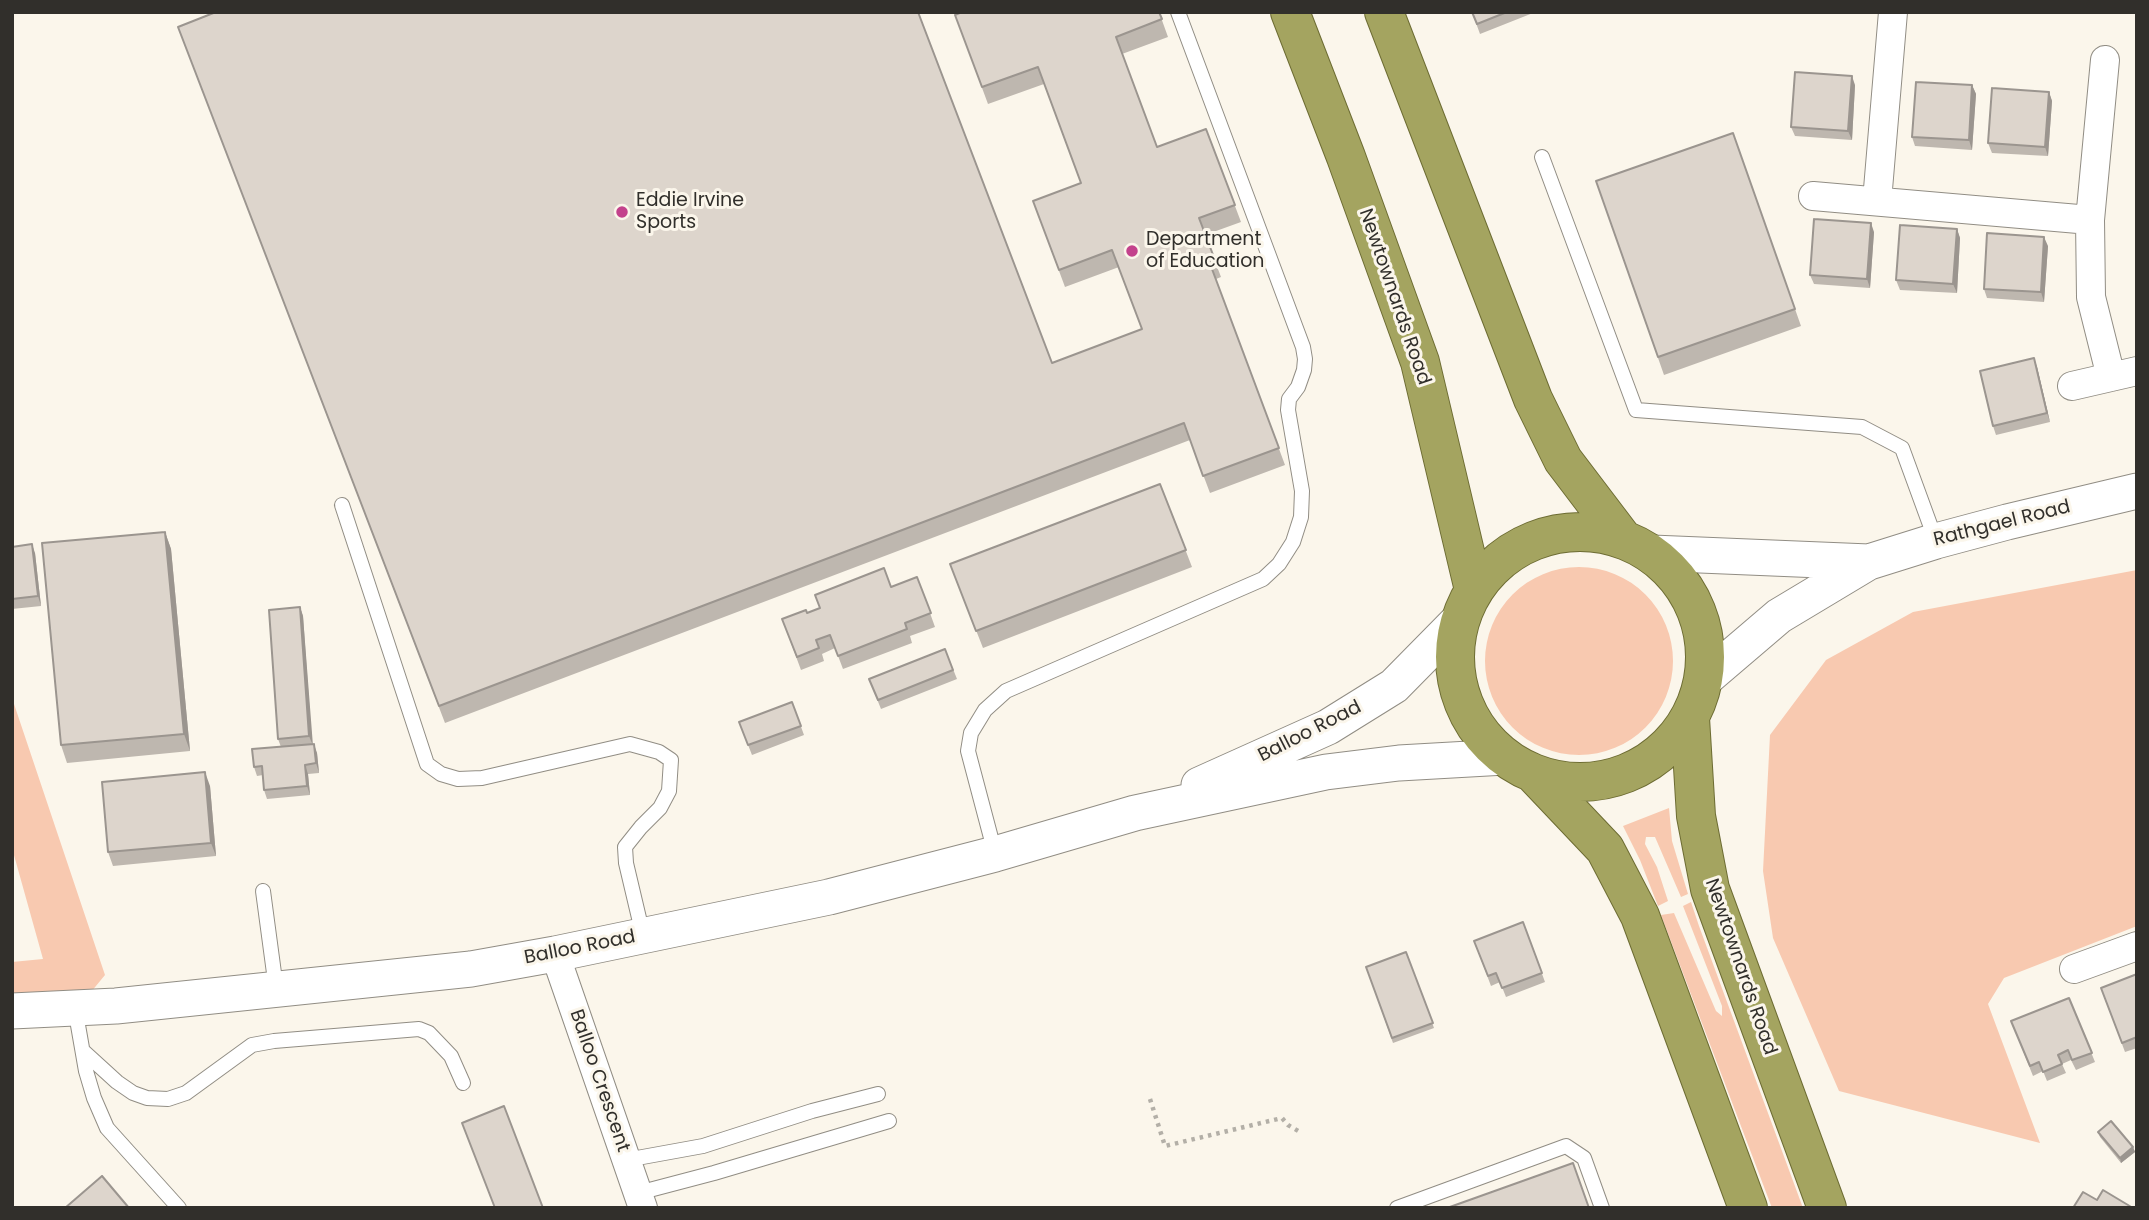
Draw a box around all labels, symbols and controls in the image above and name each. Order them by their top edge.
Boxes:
place label: Eddie Irvine Sports [636,190,744,234]
marker: Eddie Irvine Sports [614,204,630,220]
street label: Newtownards Road [1353,206,1435,388]
place label: Department of Education [1146,229,1265,273]
marker: Department of Education [1124,243,1140,259]
street label: Rathgael Road [1931,496,2073,552]
street label: Balloo Road [1255,696,1365,768]
street label: Newtownards Road [1699,876,1781,1058]
street label: Balloo Road [523,926,637,970]
street label: Balloo Crescent [564,1007,634,1155]

